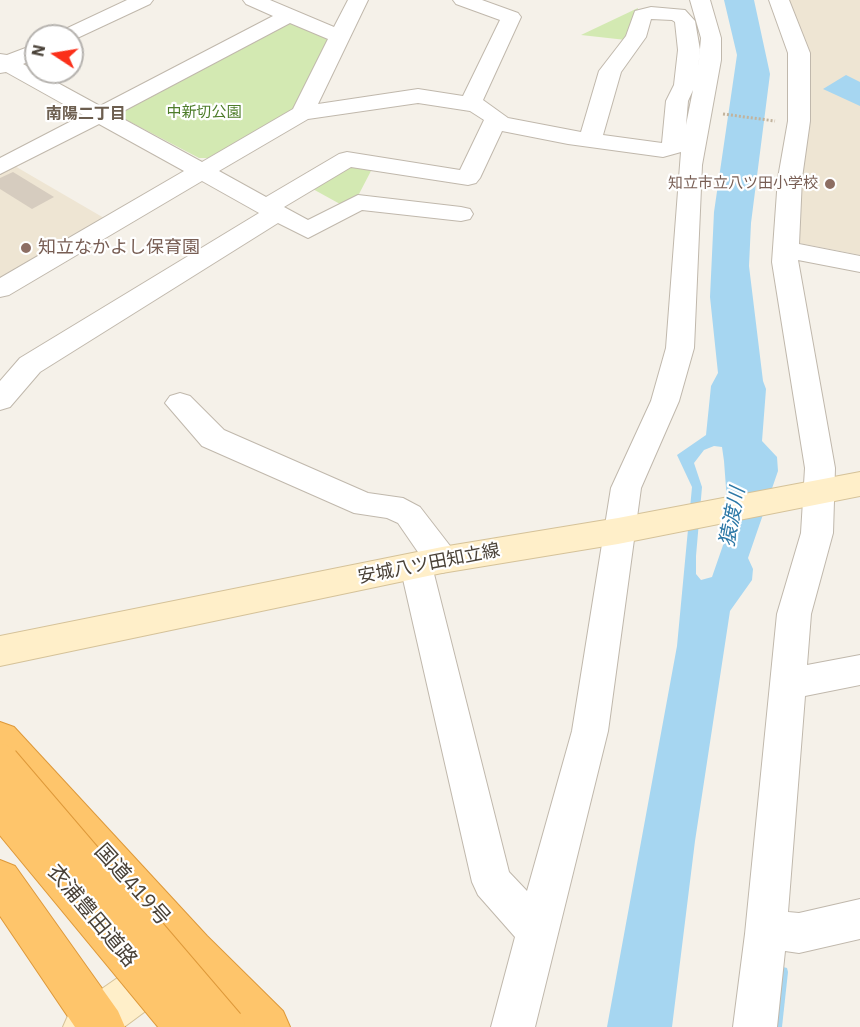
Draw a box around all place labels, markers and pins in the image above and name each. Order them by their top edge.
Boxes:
place label: 知立市立八ツ田小学校 [668,175,818,193]
marker: 知立市立八ツ田小学校 [823,177,837,191]
place label: 知立なかよし保育園 [38,237,200,259]
marker: 知立なかよし保育園 [19,241,33,255]

